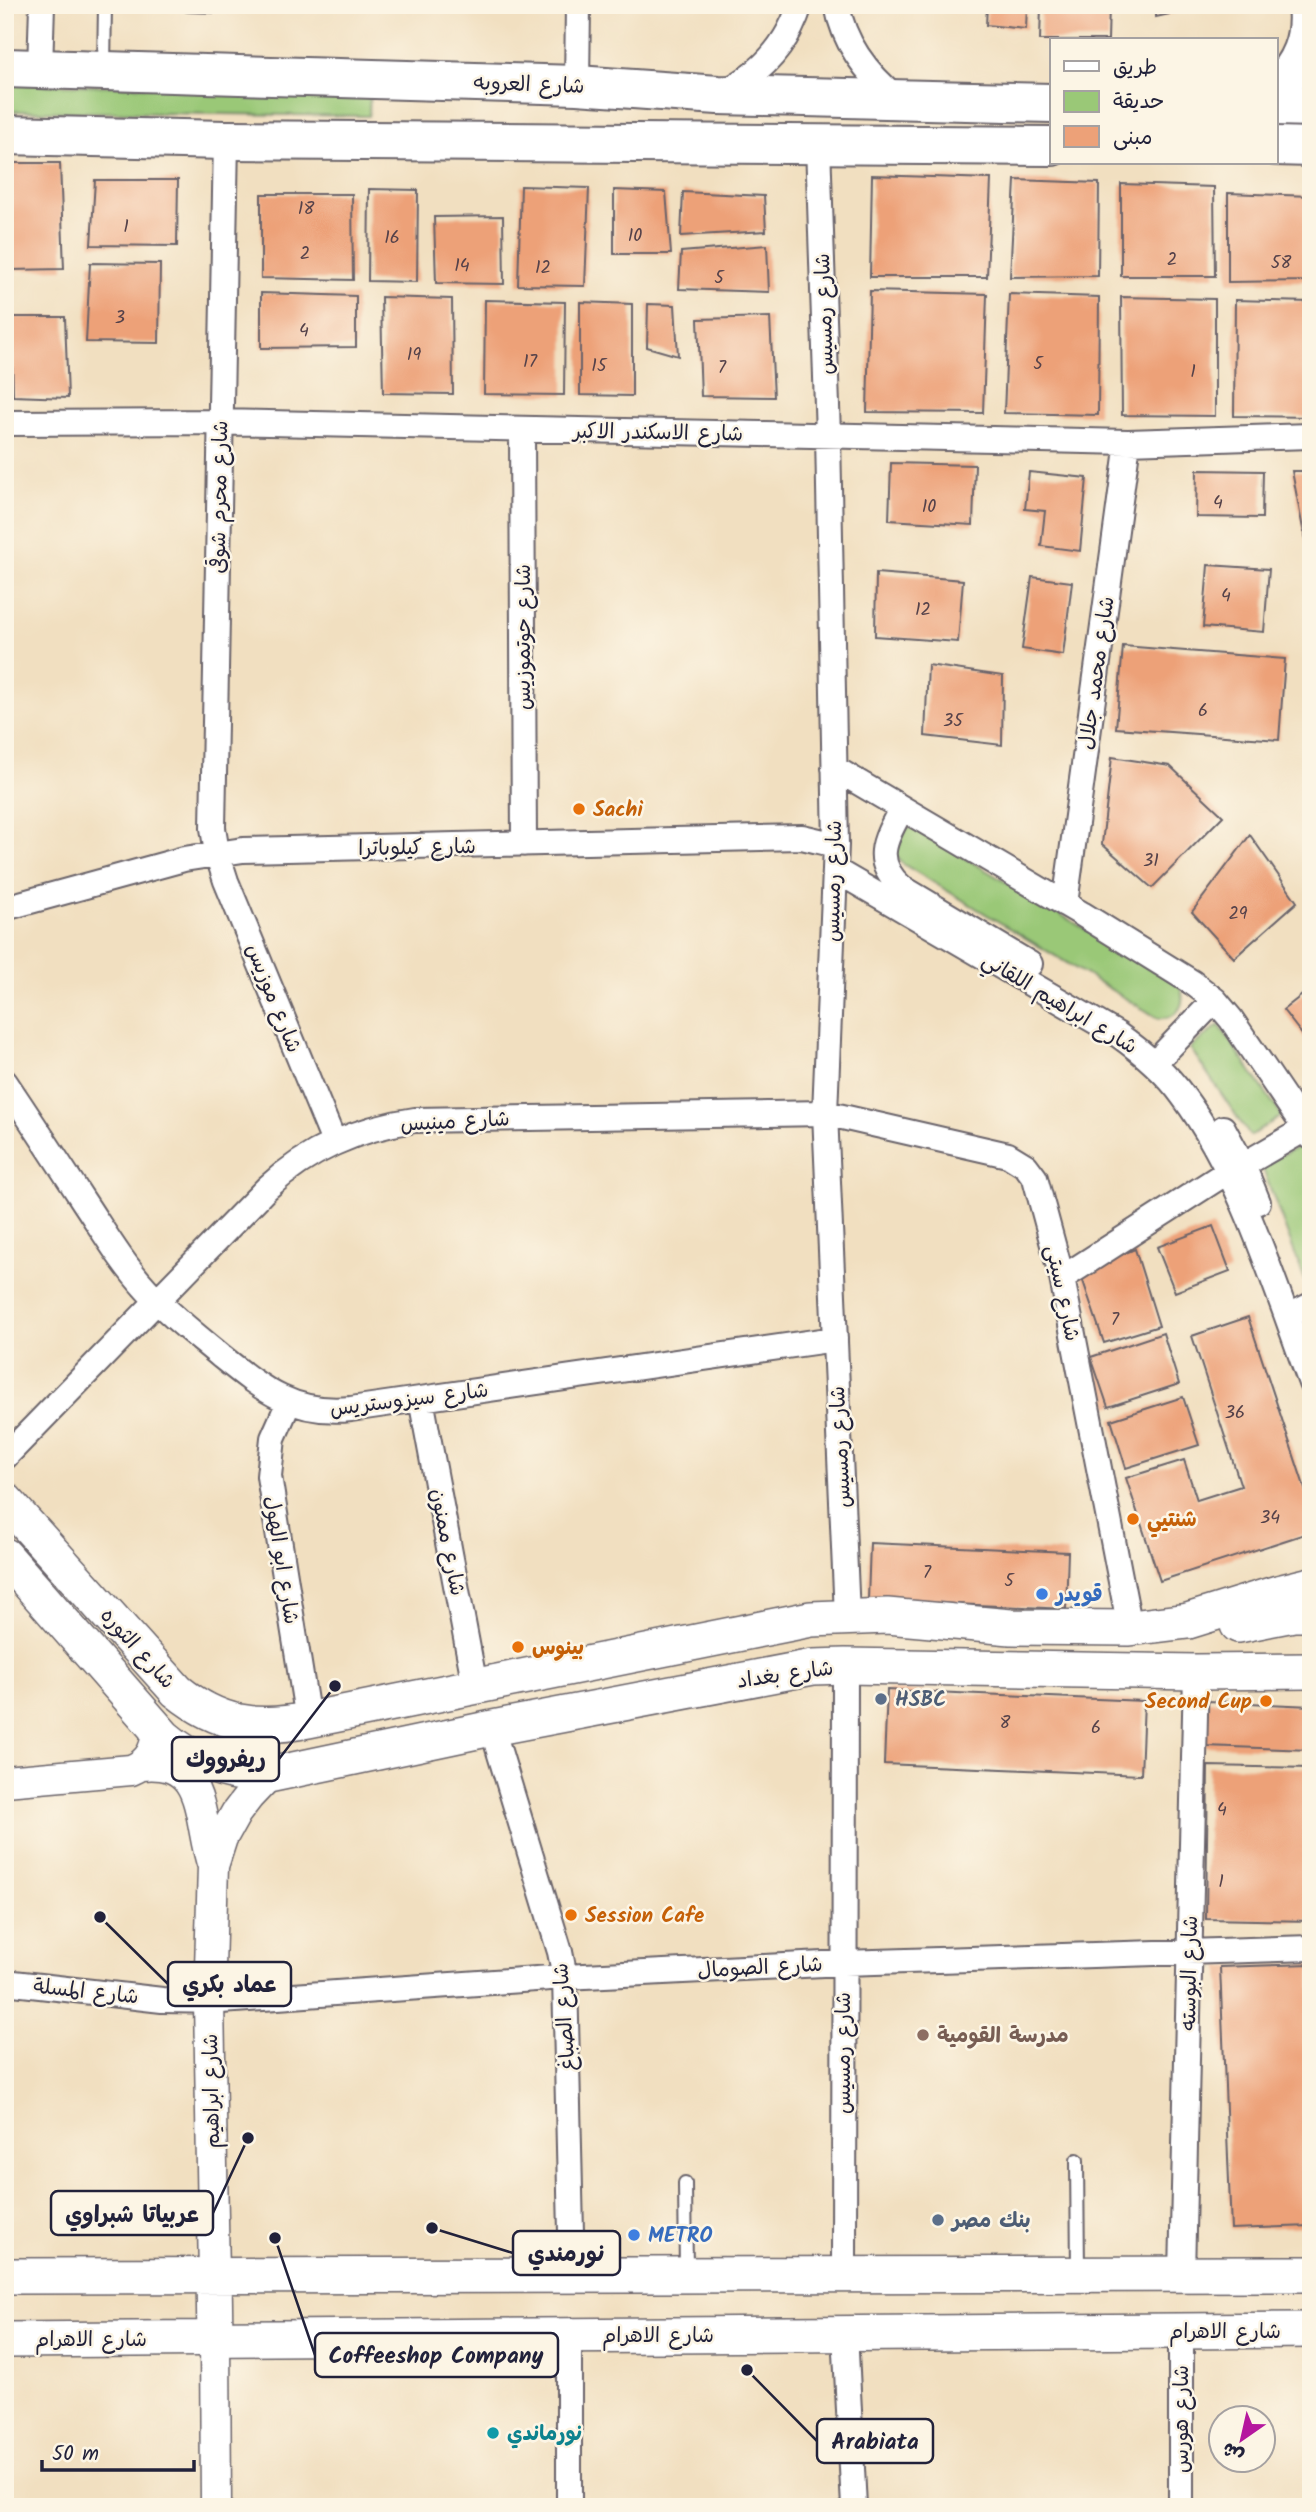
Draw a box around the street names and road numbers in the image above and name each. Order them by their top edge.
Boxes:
street label: شارع العروبه [473,67,585,104]
street label: شارع رمسيس [807,253,844,375]
street label: شارع الاسكندر الاكبر [571,415,743,451]
street label: شارع محرم شوقى [203,420,238,574]
street label: شارع حوتموزيس [508,564,541,710]
street label: شارع محمد جلال [1070,594,1125,752]
street label: شارع رمسيس [817,820,852,942]
street label: شارع كيلوباترا [358,831,476,866]
street label: شارع موزيس [236,939,309,1058]
street label: شارع ابراهيم اللقاني [975,945,1143,1065]
street label: شارع مينيس [400,1103,510,1142]
street label: شارع سيتى [1035,1242,1088,1344]
street label: شارع سيزوستريس [328,1374,490,1427]
street label: شارع رمسيس [822,1385,861,1509]
street label: شارع ممنون [420,1486,473,1599]
street label: شارع ابو الهول [254,1494,307,1627]
street label: شارع الثوره [91,1601,183,1697]
street label: شارع بغداد [735,1652,836,1699]
street label: شارع البوسته [1173,1915,1208,2031]
street label: شارع الصومال [697,1949,823,1988]
street label: شارع الصباغ [545,1962,586,2072]
street label: شارع المسلة [32,1971,140,2014]
street label: شارع رمسيس [828,1992,861,2114]
street label: شارع ابراهيم [195,2033,230,2149]
street label: شارع الاهرام [1169,2316,1281,2349]
street label: شارع الاهرام [602,2320,714,2353]
street label: شارع الاهرام [35,2324,147,2357]
street label: شارع هورس [1166,2365,1199,2473]

